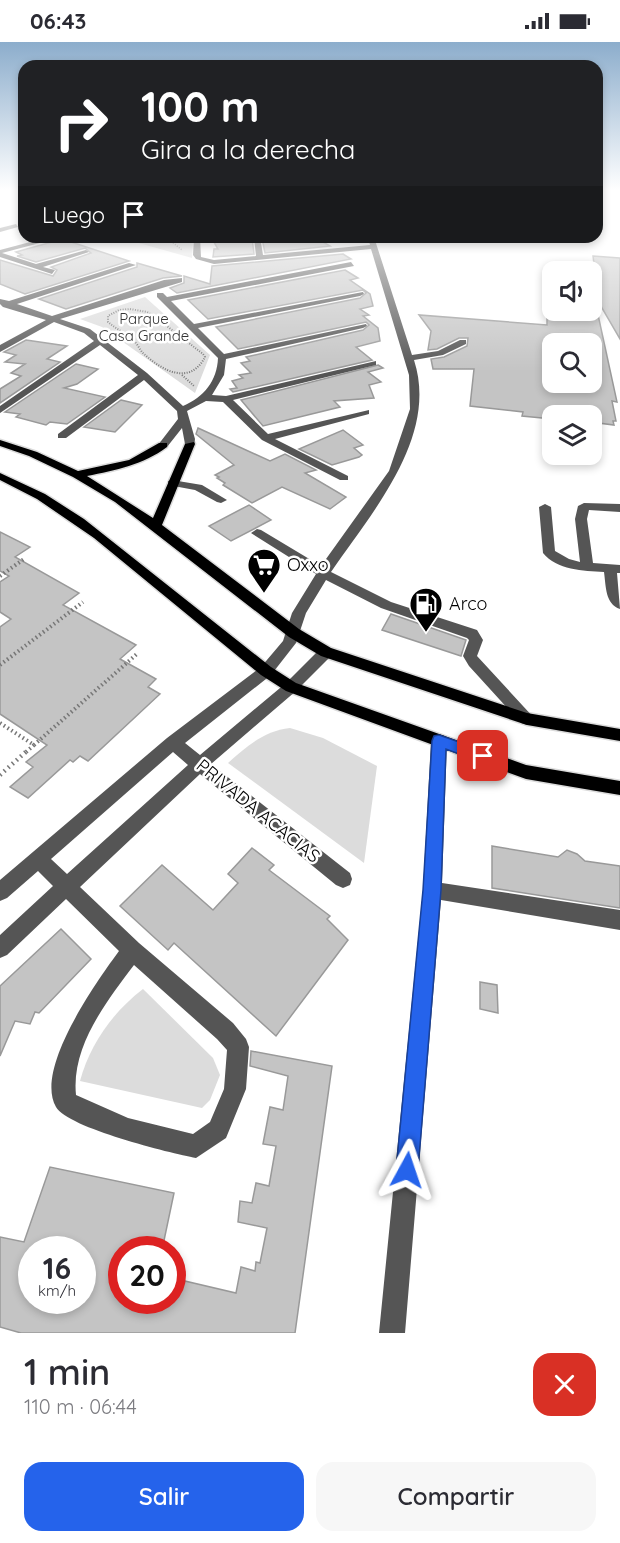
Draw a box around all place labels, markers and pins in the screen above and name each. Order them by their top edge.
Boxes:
supermarket icon: Oxxo [246,547,282,594]
place label: Oxxo [287,553,329,576]
fuel station icon: Arco [408,586,444,633]
place label: Arco [449,592,487,615]
pin [457,730,508,781]

